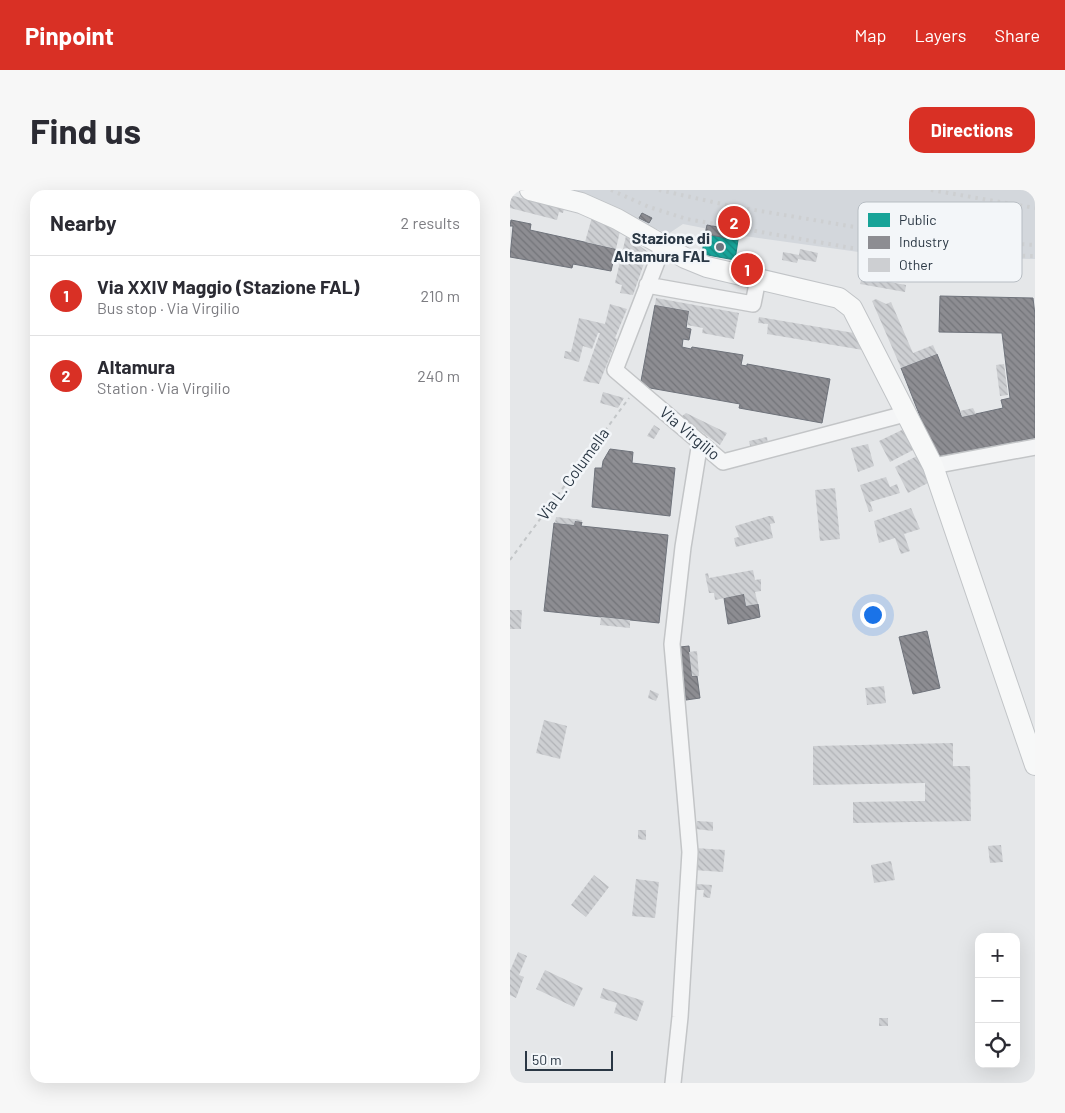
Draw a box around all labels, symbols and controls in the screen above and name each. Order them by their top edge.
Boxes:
text: Pinpoint [25,21,114,50]
text: Map [854,24,886,46]
text: Layers [914,24,967,46]
text: Share [995,24,1040,46]
button: Directions [909,107,1035,153]
text: Find us [30,109,141,151]
legend [858,202,1022,282]
pin: 2 [718,203,750,241]
text: Nearby [50,210,116,235]
text: Public [899,211,937,228]
text: 2 results [401,213,460,232]
place label: Stazione di Altamura FAL [613,228,710,265]
text: Industry [899,233,950,250]
marker: Stazione di Altamura FAL [714,241,726,253]
pin: 1 [731,250,763,288]
text: Other [899,256,933,273]
text: Via XXIV Maggio (Stazione FAL) [97,275,359,298]
text: 1 [63,286,69,305]
text: 210 m [421,286,460,305]
text: Bus stop · Via Virgilio [97,298,240,317]
text: Altamura [97,355,175,378]
text: 2 [62,366,70,385]
text: 240 m [417,366,460,385]
text: Station · Via Virgilio [97,378,230,397]
street label: Via Virgilio [656,402,724,463]
street label: Via L. Columella [533,424,612,524]
your location [860,602,886,628]
map controls [975,933,1020,1068]
button: + [975,933,1020,978]
button: − [975,978,1020,1023]
button: locate [975,1023,1020,1068]
scale bar [525,1048,612,1071]
text: 50 m [532,1051,561,1068]

